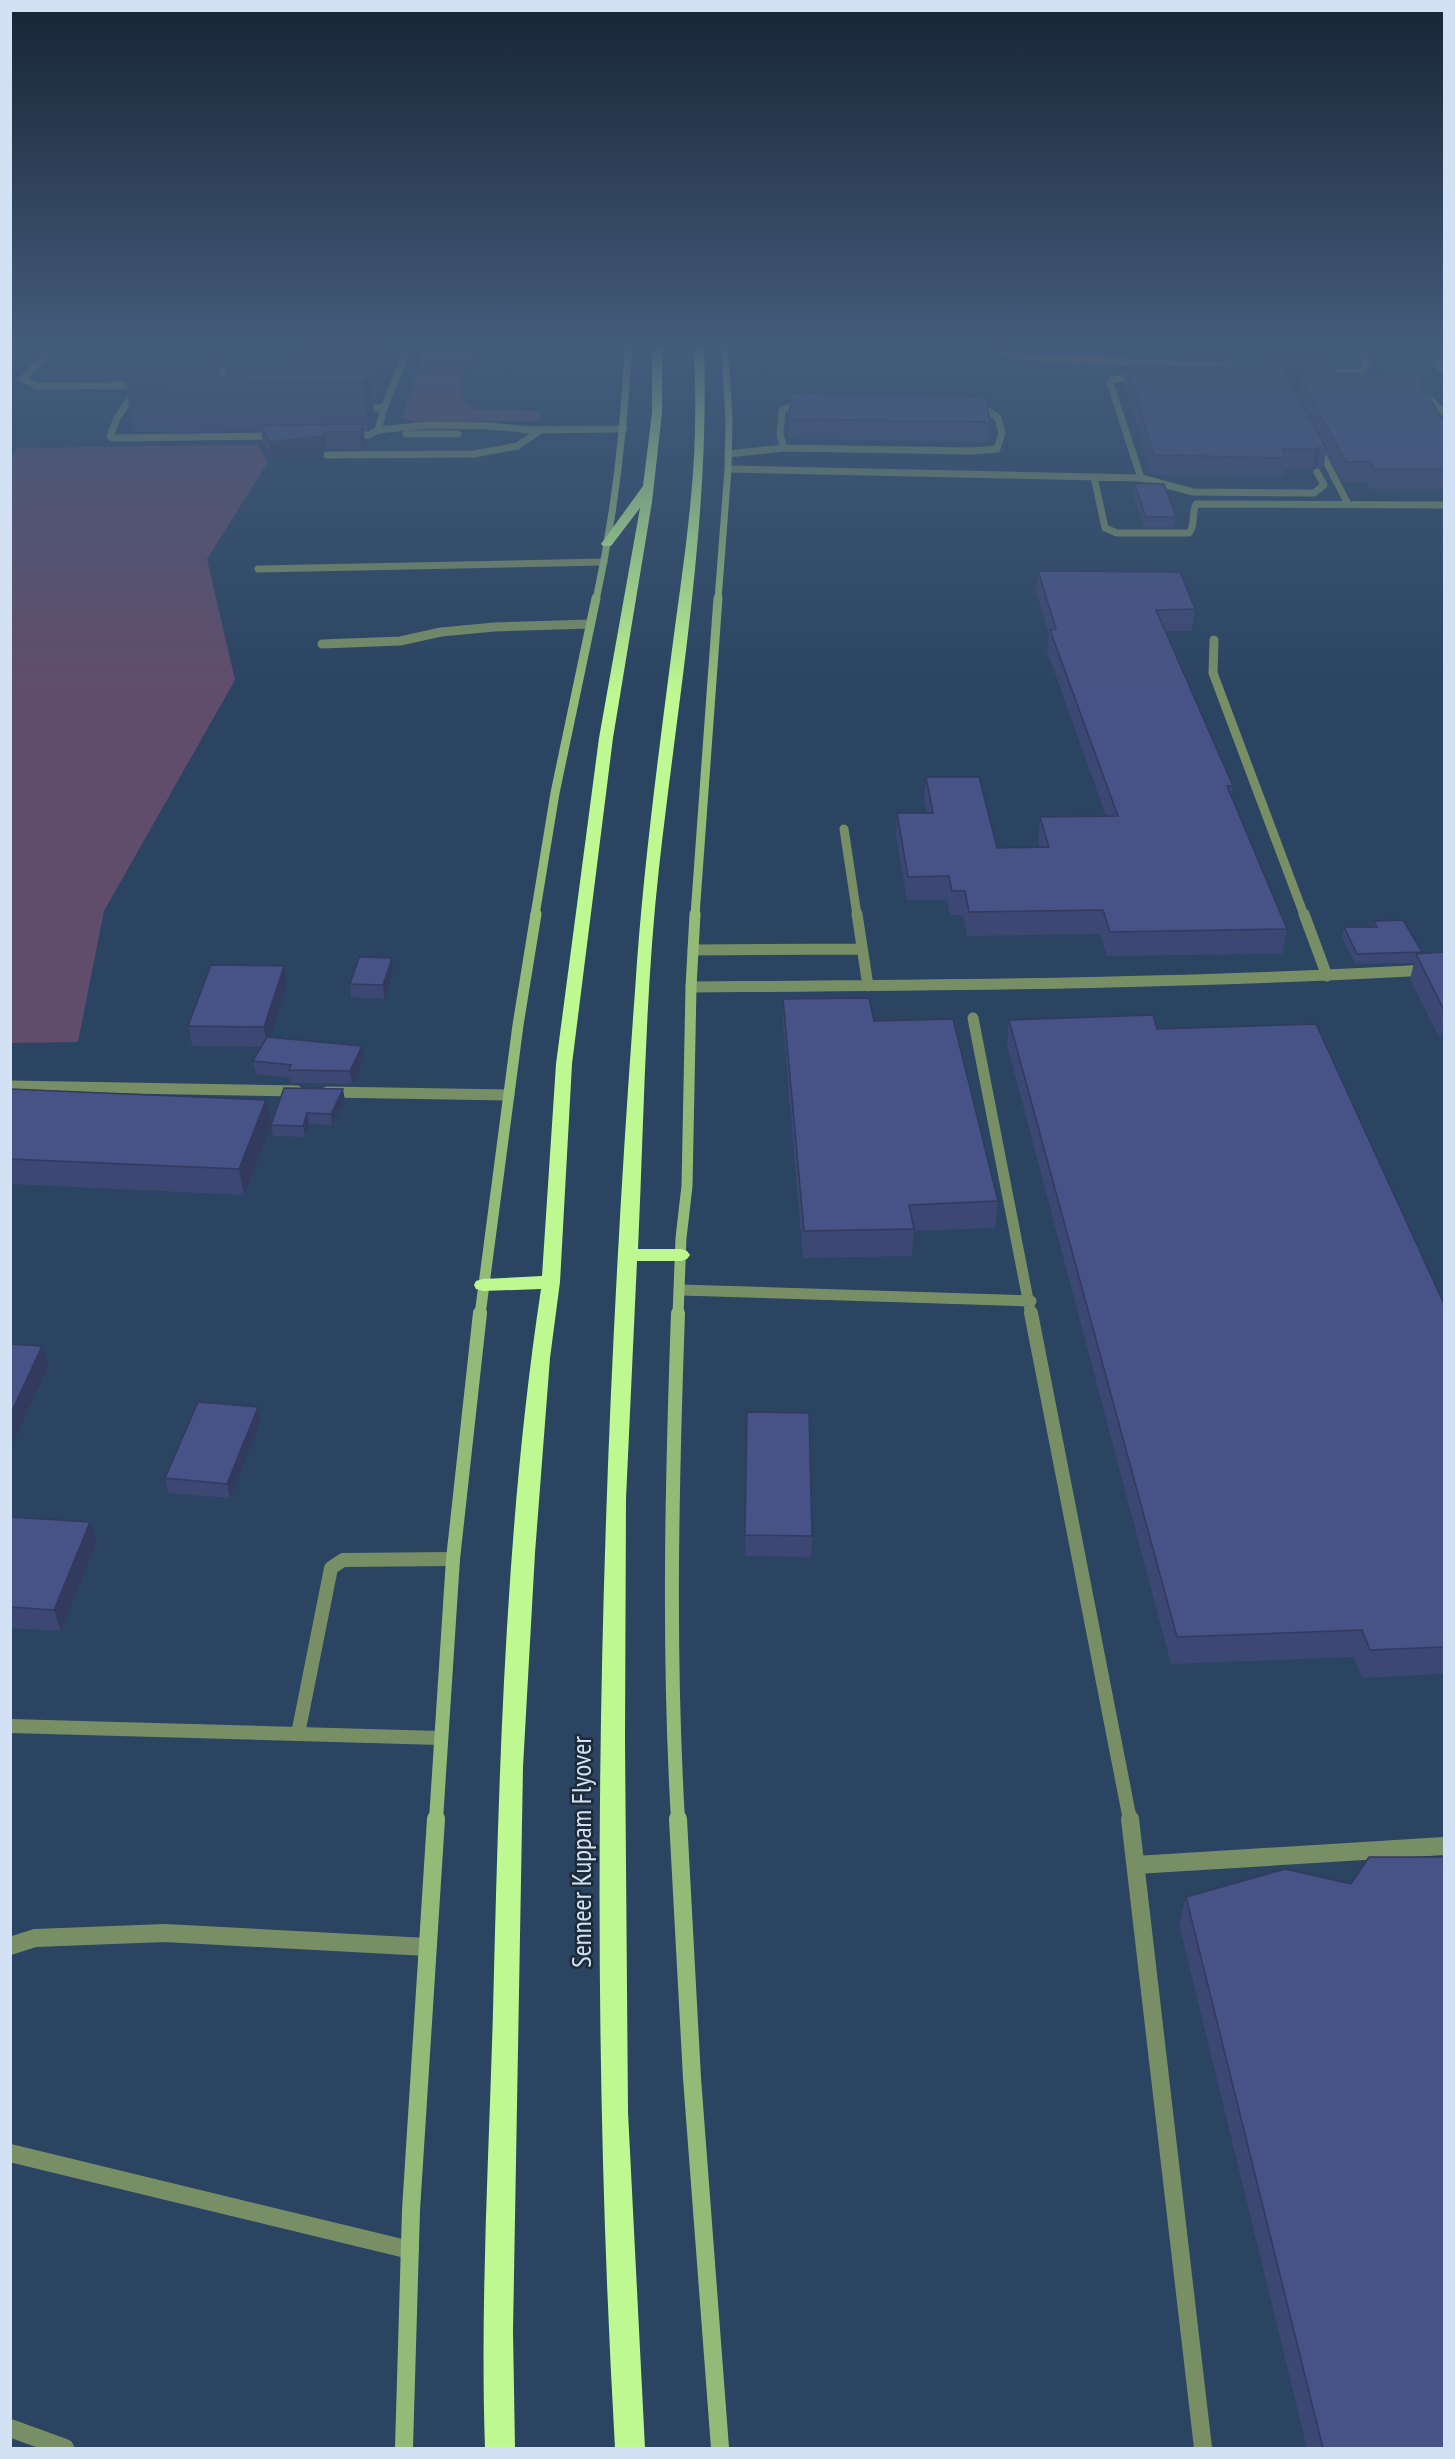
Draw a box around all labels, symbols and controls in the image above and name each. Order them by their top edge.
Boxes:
street label: Senneer Kuppam Flyover [564,1736,598,1968]

